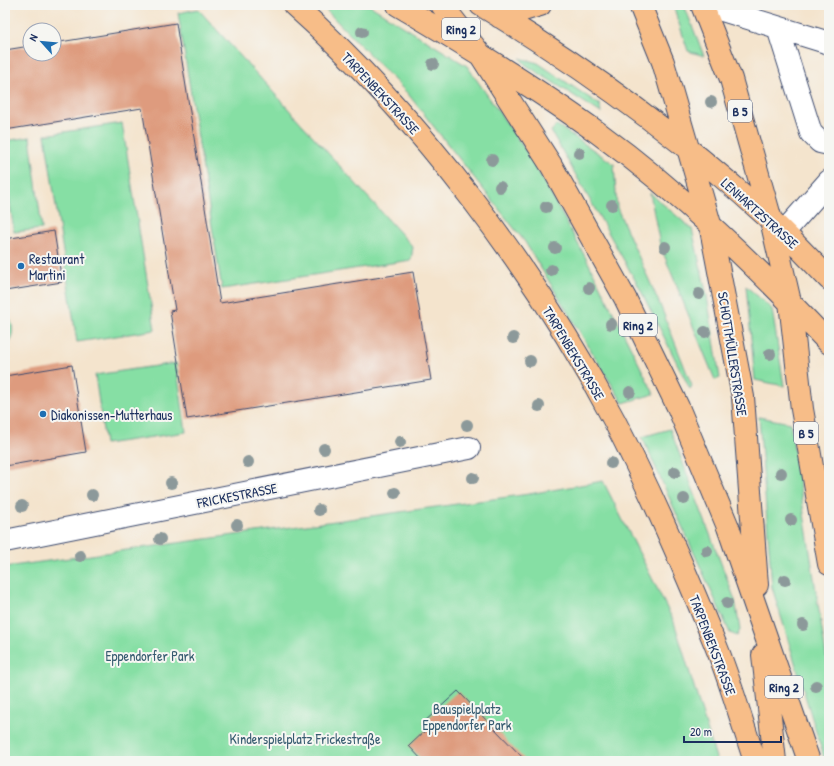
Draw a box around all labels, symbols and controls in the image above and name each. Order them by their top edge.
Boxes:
road number: Ring 2 [442,18,480,40]
north arrow [22,22,62,62]
text: N [26,32,41,43]
street label: TARPENBEKSTRASSE [338,48,424,138]
road number: B 5 [728,100,752,122]
street label: LENHARTZSTRASSE [717,173,803,253]
place label: Restaurant Martini [29,249,84,284]
marker: Restaurant Martini [16,261,26,271]
street label: SCHOTTMÜLLERSTRASSE [714,290,752,418]
street label: TARPENBEKSTRASSE [539,303,609,403]
road number: Ring 2 [619,314,657,336]
place label: Diakonissen-Mutterhaus [51,405,172,424]
marker: Diakonissen-Mutterhaus [38,409,48,419]
road number: B 5 [794,422,818,444]
street label: FRICKESTRASSE [194,478,279,512]
street label: TARPENBEKSTRASSE [685,592,741,698]
park label: Eppendorfer Park [105,646,195,666]
road number: Ring 2 [765,676,803,698]
park label: Bauspielplatz Eppendorfer Park [422,699,512,735]
scale bar [684,718,781,744]
text: 20 m [690,723,712,740]
park label: Kinderspielplatz Frickestraße [230,729,381,749]

